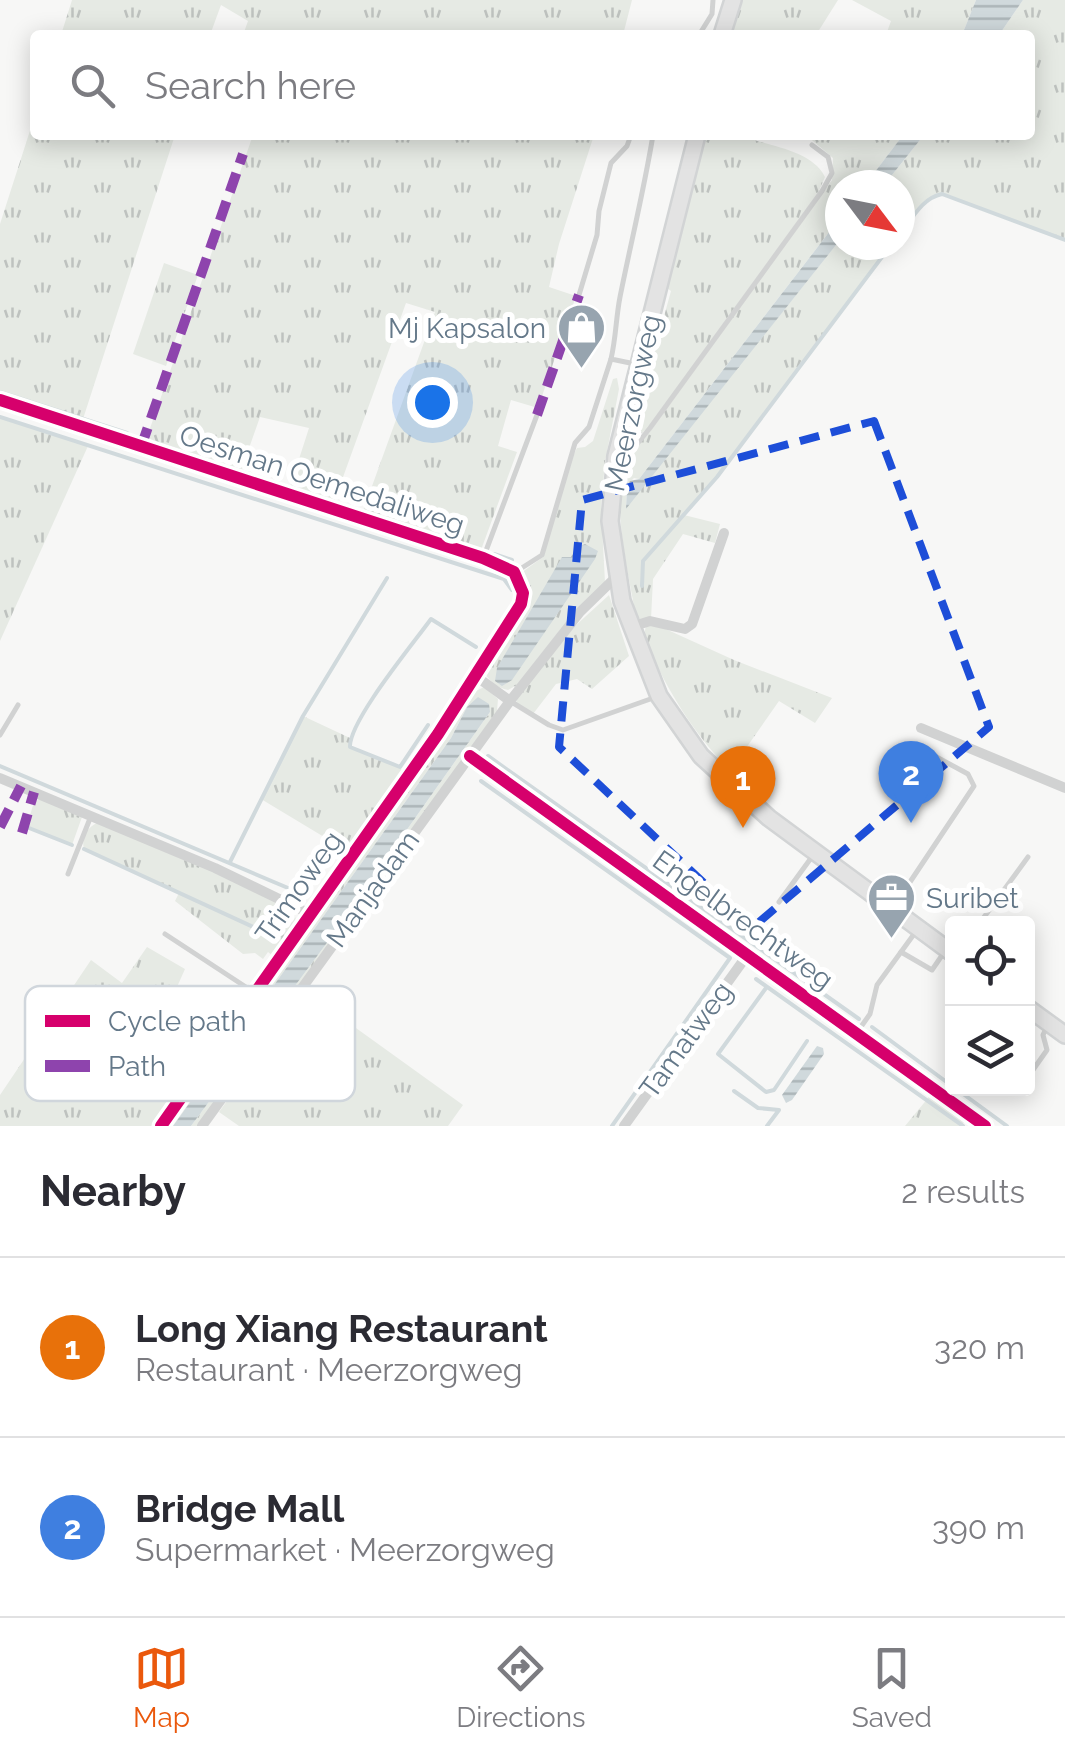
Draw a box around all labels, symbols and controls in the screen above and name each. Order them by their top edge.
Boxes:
search box [30,30,1035,140]
icon: search [65,58,120,113]
text: Search here [145,63,356,108]
north arrow [825,170,915,260]
shop icon: Mj Kapsalon [555,302,607,370]
place label: Mj Kapsalon [388,312,546,345]
street label: Meerzorgweg [598,312,668,494]
your location [407,377,458,428]
street label: Oesman Oemedaliweg [175,418,469,542]
pin: 2 [878,740,944,823]
pin: 1 [710,746,776,828]
street label: Manjadam [320,824,426,954]
street label: Trimoweg [249,825,349,949]
street label: Engelbrechtweg [646,844,840,996]
office icon: Suribet [865,872,917,940]
place label: Suribet [926,882,1019,915]
map controls [945,916,1035,1096]
button: locate [945,916,1035,1006]
street label: Tamatweg [633,975,739,1105]
legend [25,986,355,1101]
text: Cycle path [108,1005,247,1038]
button: layers [945,1006,1035,1096]
text: Path [108,1050,166,1083]
text: Nearby [40,1167,186,1216]
text: 2 results [901,1173,1025,1210]
text: Long Xiang Restaurant [135,1306,548,1351]
text: 1 [65,1329,80,1366]
text: 320 m [934,1329,1025,1366]
text: Restaurant · Meerzorgweg [135,1351,523,1388]
text: Bridge Mall [135,1486,344,1531]
text: 2 [63,1509,82,1546]
text: 390 m [932,1509,1025,1546]
text: Supermarket · Meerzorgweg [135,1531,555,1568]
tab: Map [133,1641,190,1734]
tab: Directions [456,1641,586,1734]
tab: Saved [852,1641,932,1734]

